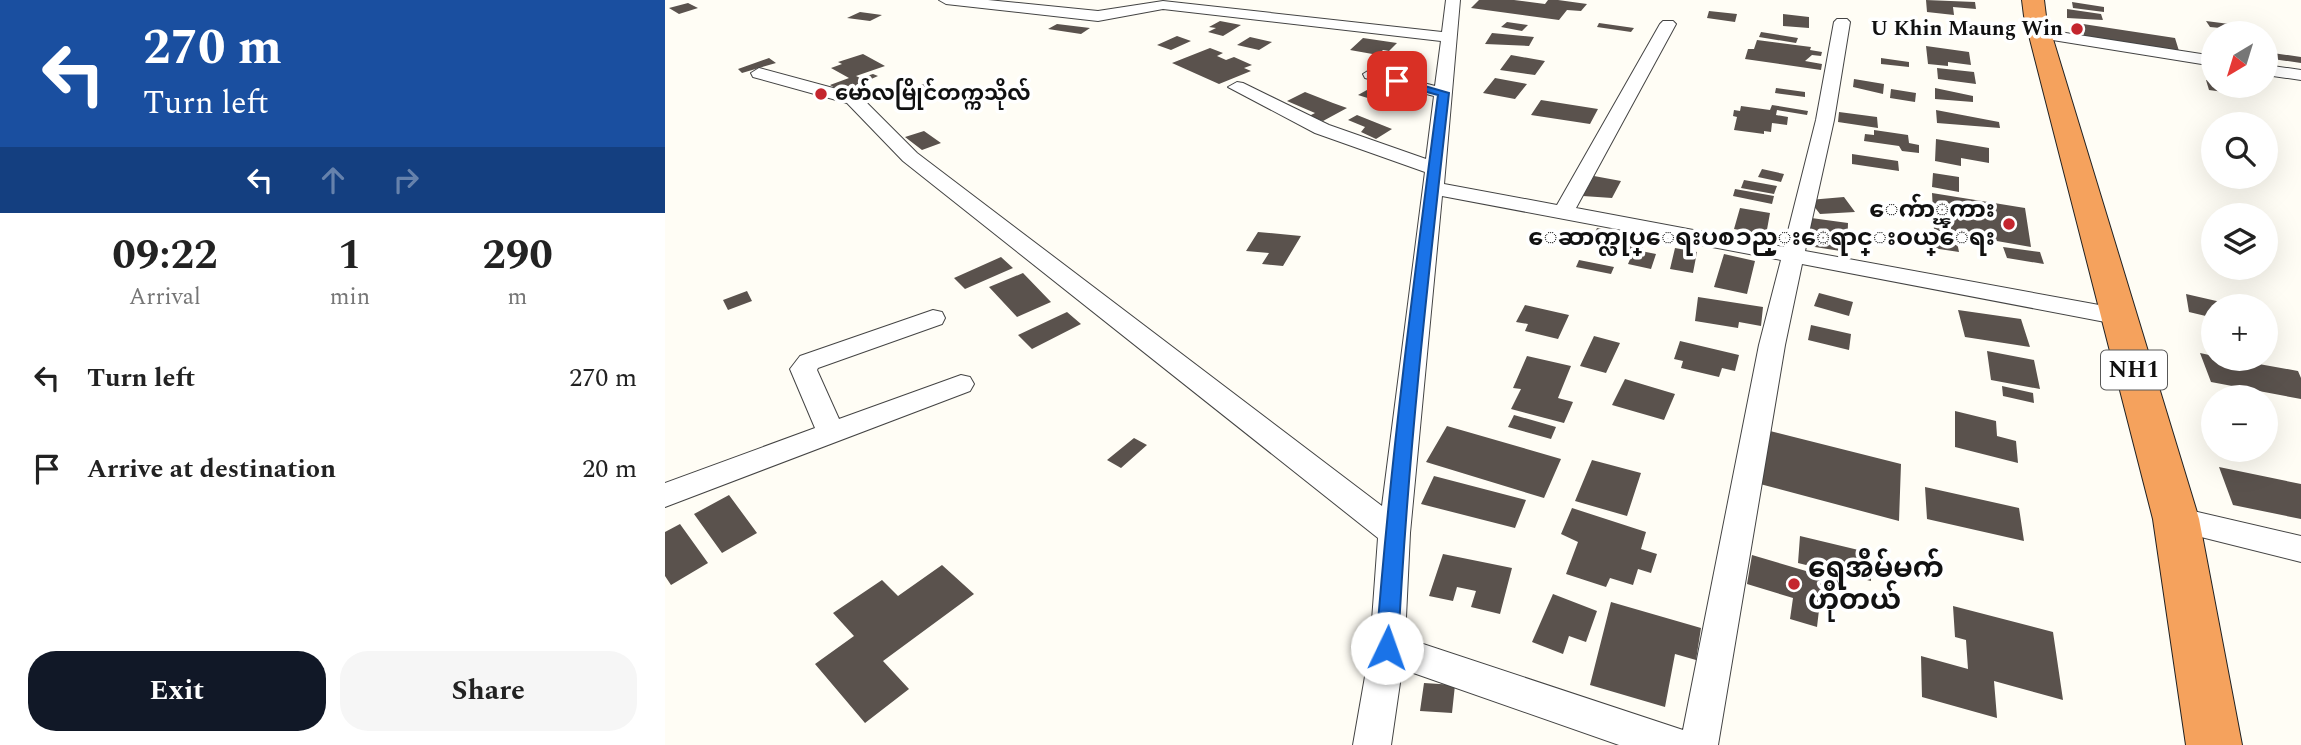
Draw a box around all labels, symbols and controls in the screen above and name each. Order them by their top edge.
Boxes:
text: 270 m [143,11,282,86]
place label: U Khin Maung Win [1871,13,2063,45]
marker: U Khin Maung Win [2069,21,2085,37]
north arrow [2201,21,2279,98]
map controls [2201,21,2278,462]
icon: left [28,28,119,119]
pin [1367,51,1427,111]
icon: arrive [1378,62,1416,100]
place label: မော်လမြိုင်တက္ကသိုလ် [835,77,1031,111]
text: Turn left [143,79,269,128]
marker: မော်လမြိုင်တက္ကသိုလ် [813,86,829,102]
button: search [2201,112,2278,189]
icon: left [241,161,279,199]
icon: ahead [314,161,352,199]
icon: right [387,161,425,199]
place label: ေက်ာ္ၾကား ေဆာက္လုပ္ေရးပစၥည္းေရာင္းဝယ္ေရး [1528,192,1995,256]
button: layers [2201,203,2278,280]
marker: ေက်ာ္ၾကား ေဆာက္လုပ္ေရးပစၥည္းေရာင္းဝယ္ေရး [2001,216,2017,232]
text: 09:22 [112,224,218,287]
text: 1 [338,224,362,287]
text: 290 [482,224,553,287]
text: Arrival [129,280,201,315]
text: min [330,280,370,315]
text: m [508,280,527,315]
button: + [2201,294,2278,371]
road number: NH1 [2101,350,2167,390]
text: Turn left [87,358,195,398]
text: 270 m [569,358,637,398]
icon: left [28,359,66,397]
button: − [2201,385,2278,462]
text: Arrive at destination [87,449,336,489]
text: 20 m [582,449,637,489]
icon: arrive [28,450,66,488]
place label: ရွှေအိမ်မက် ဟိုတယ် [1808,547,1944,622]
marker: ရွှေအိမ်မက် ဟိုတယ် [1786,576,1802,592]
position arrow [1350,611,1424,685]
button: Exit [28,651,326,731]
button: Share [340,651,637,731]

